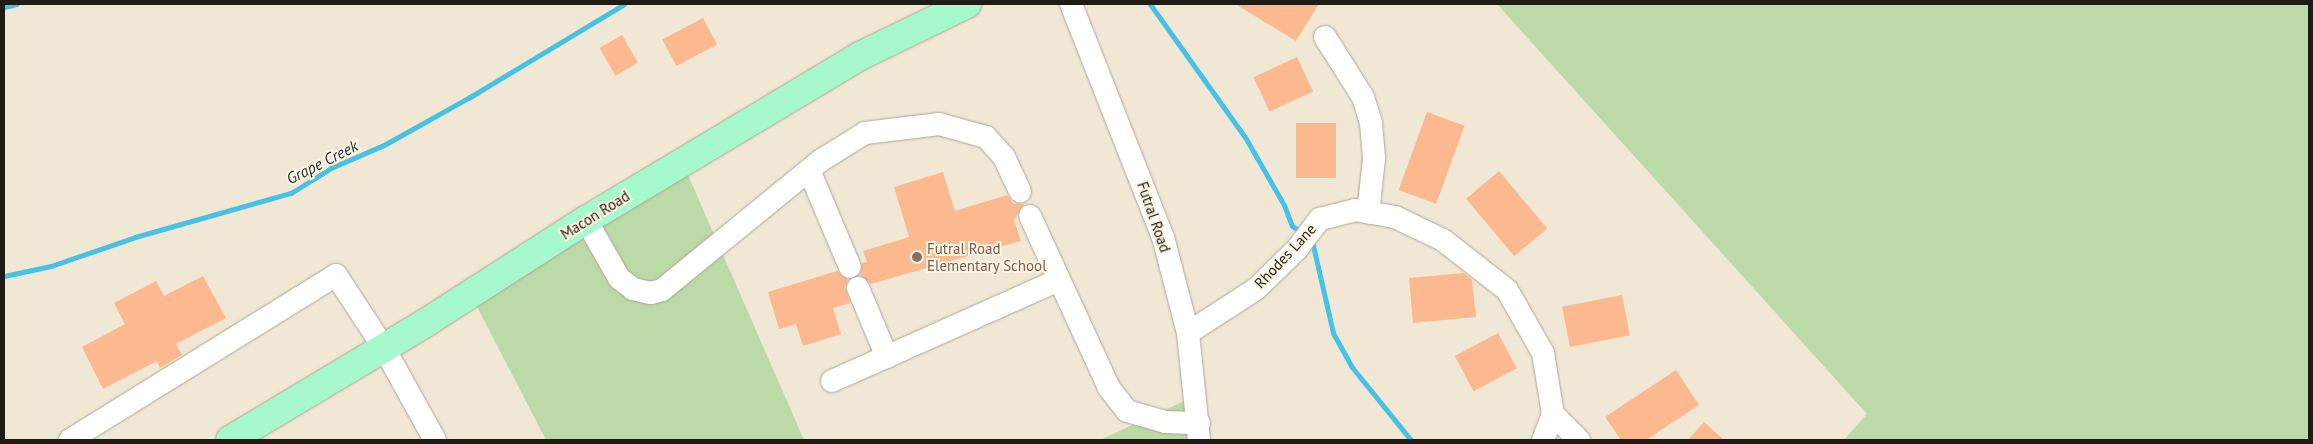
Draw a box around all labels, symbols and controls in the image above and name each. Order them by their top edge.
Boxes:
water label: Grape Creek [283,136,361,188]
street label: Futral Road [1134,179,1174,255]
street label: Macon Road [557,187,633,243]
street label: Rhodes Lane [1250,220,1320,292]
place label: Futral Road Elementary School [927,239,1047,274]
marker: Futral Road Elementary School [911,251,923,263]

